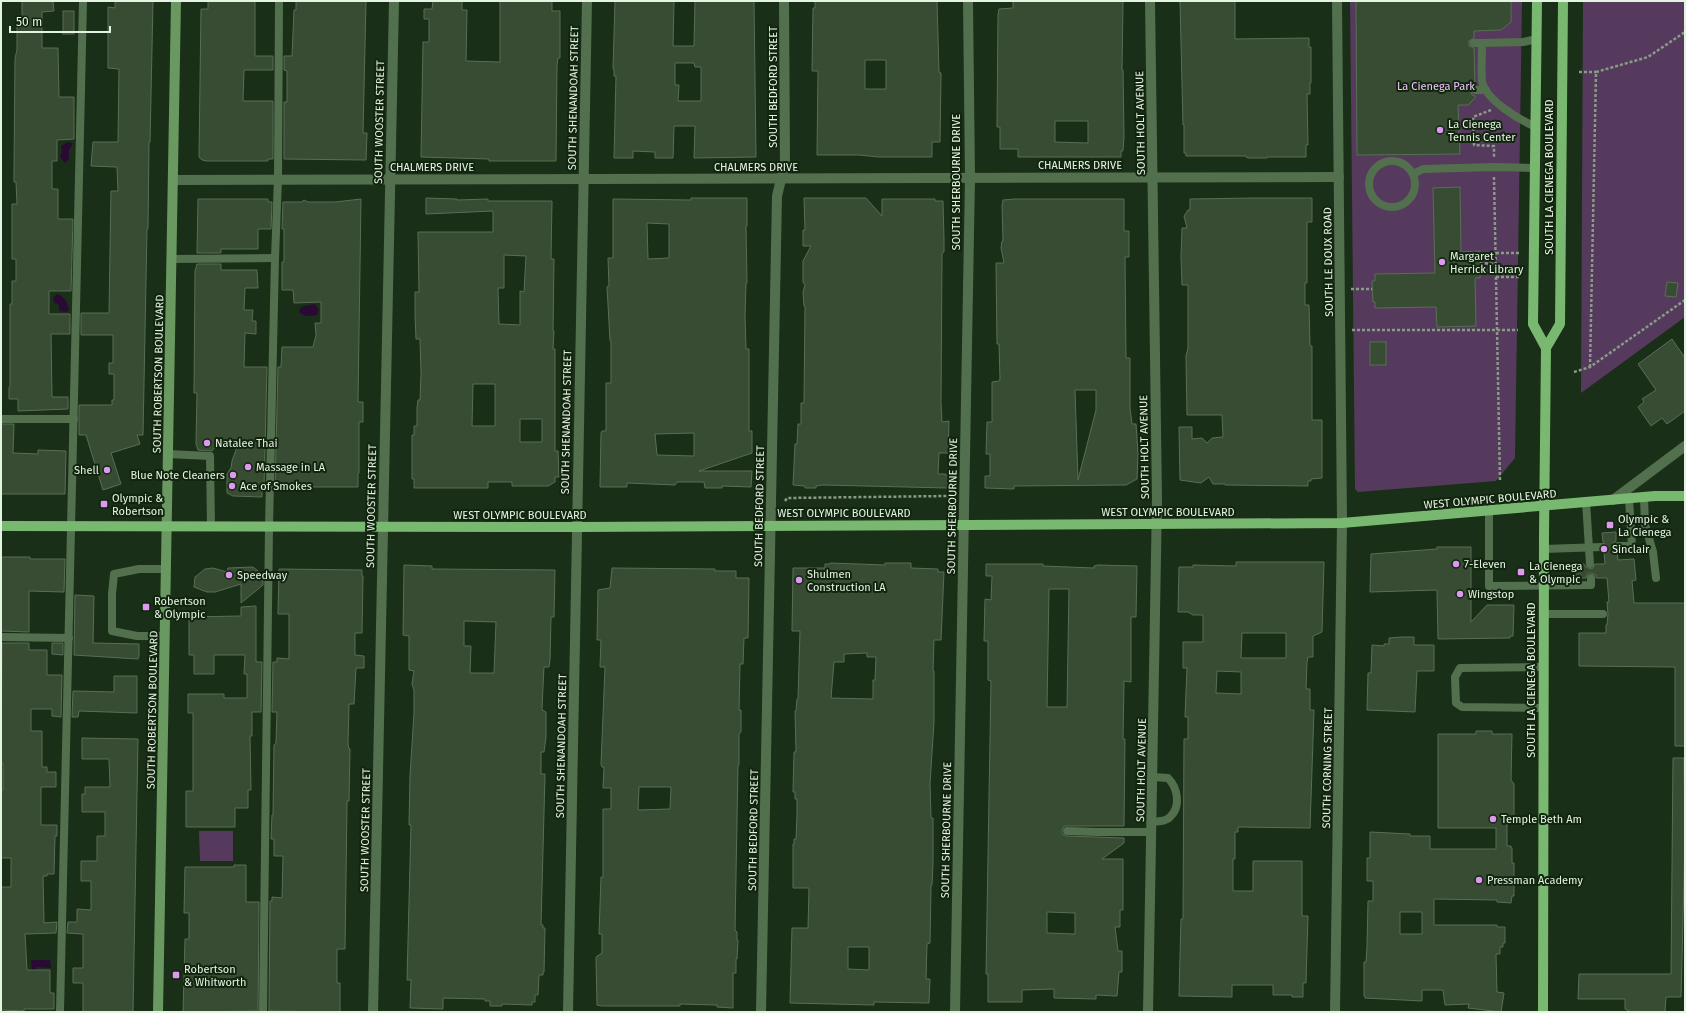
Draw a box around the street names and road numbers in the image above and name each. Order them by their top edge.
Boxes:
street label: SOUTH SHENANDOAH STREET [566,25,581,170]
street label: SOUTH BEDFORD STREET [767,26,780,148]
street label: SOUTH WOOSTER STREET [372,60,387,184]
street label: SOUTH HOLT AVENUE [1133,71,1148,175]
street label: SOUTH LA CIENEGA BOULEVARD [1543,99,1556,255]
street label: SOUTH SHERBOURNE DRIVE [950,114,963,250]
street label: CHALMERS DRIVE [1038,159,1122,172]
street label: CHALMERS DRIVE [390,161,474,174]
street label: CHALMERS DRIVE [714,161,798,174]
street label: SOUTH LE DOUX ROAD [1321,207,1336,317]
street label: SOUTH ROBERTSON BOULEVARD [151,295,166,453]
street label: SOUTH SHENANDOAH STREET [559,349,574,494]
street label: SOUTH HOLT AVENUE [1137,395,1152,499]
street label: SOUTH SHERBOURNE DRIVE [945,438,960,574]
street label: SOUTH WOOSTER STREET [364,444,379,568]
street label: SOUTH BEDFORD STREET [752,445,767,567]
street label: WEST OLYMPIC BOULEVARD [1423,487,1557,512]
street label: WEST OLYMPIC BOULEVARD [1101,506,1235,519]
street label: WEST OLYMPIC BOULEVARD [777,507,911,520]
street label: WEST OLYMPIC BOULEVARD [453,509,587,522]
street label: SOUTH LA CIENEGA BOULEVARD [1525,602,1538,758]
street label: SOUTH ROBERTSON BOULEVARD [145,631,160,789]
street label: SOUTH SHENANDOAH STREET [554,673,569,818]
street label: SOUTH CORNING STREET [1320,707,1335,829]
street label: SOUTH HOLT AVENUE [1134,718,1149,822]
street label: SOUTH SHERBOURNE DRIVE [939,762,954,898]
street label: SOUTH WOOSTER STREET [358,768,373,892]
street label: SOUTH BEDFORD STREET [746,769,761,891]

